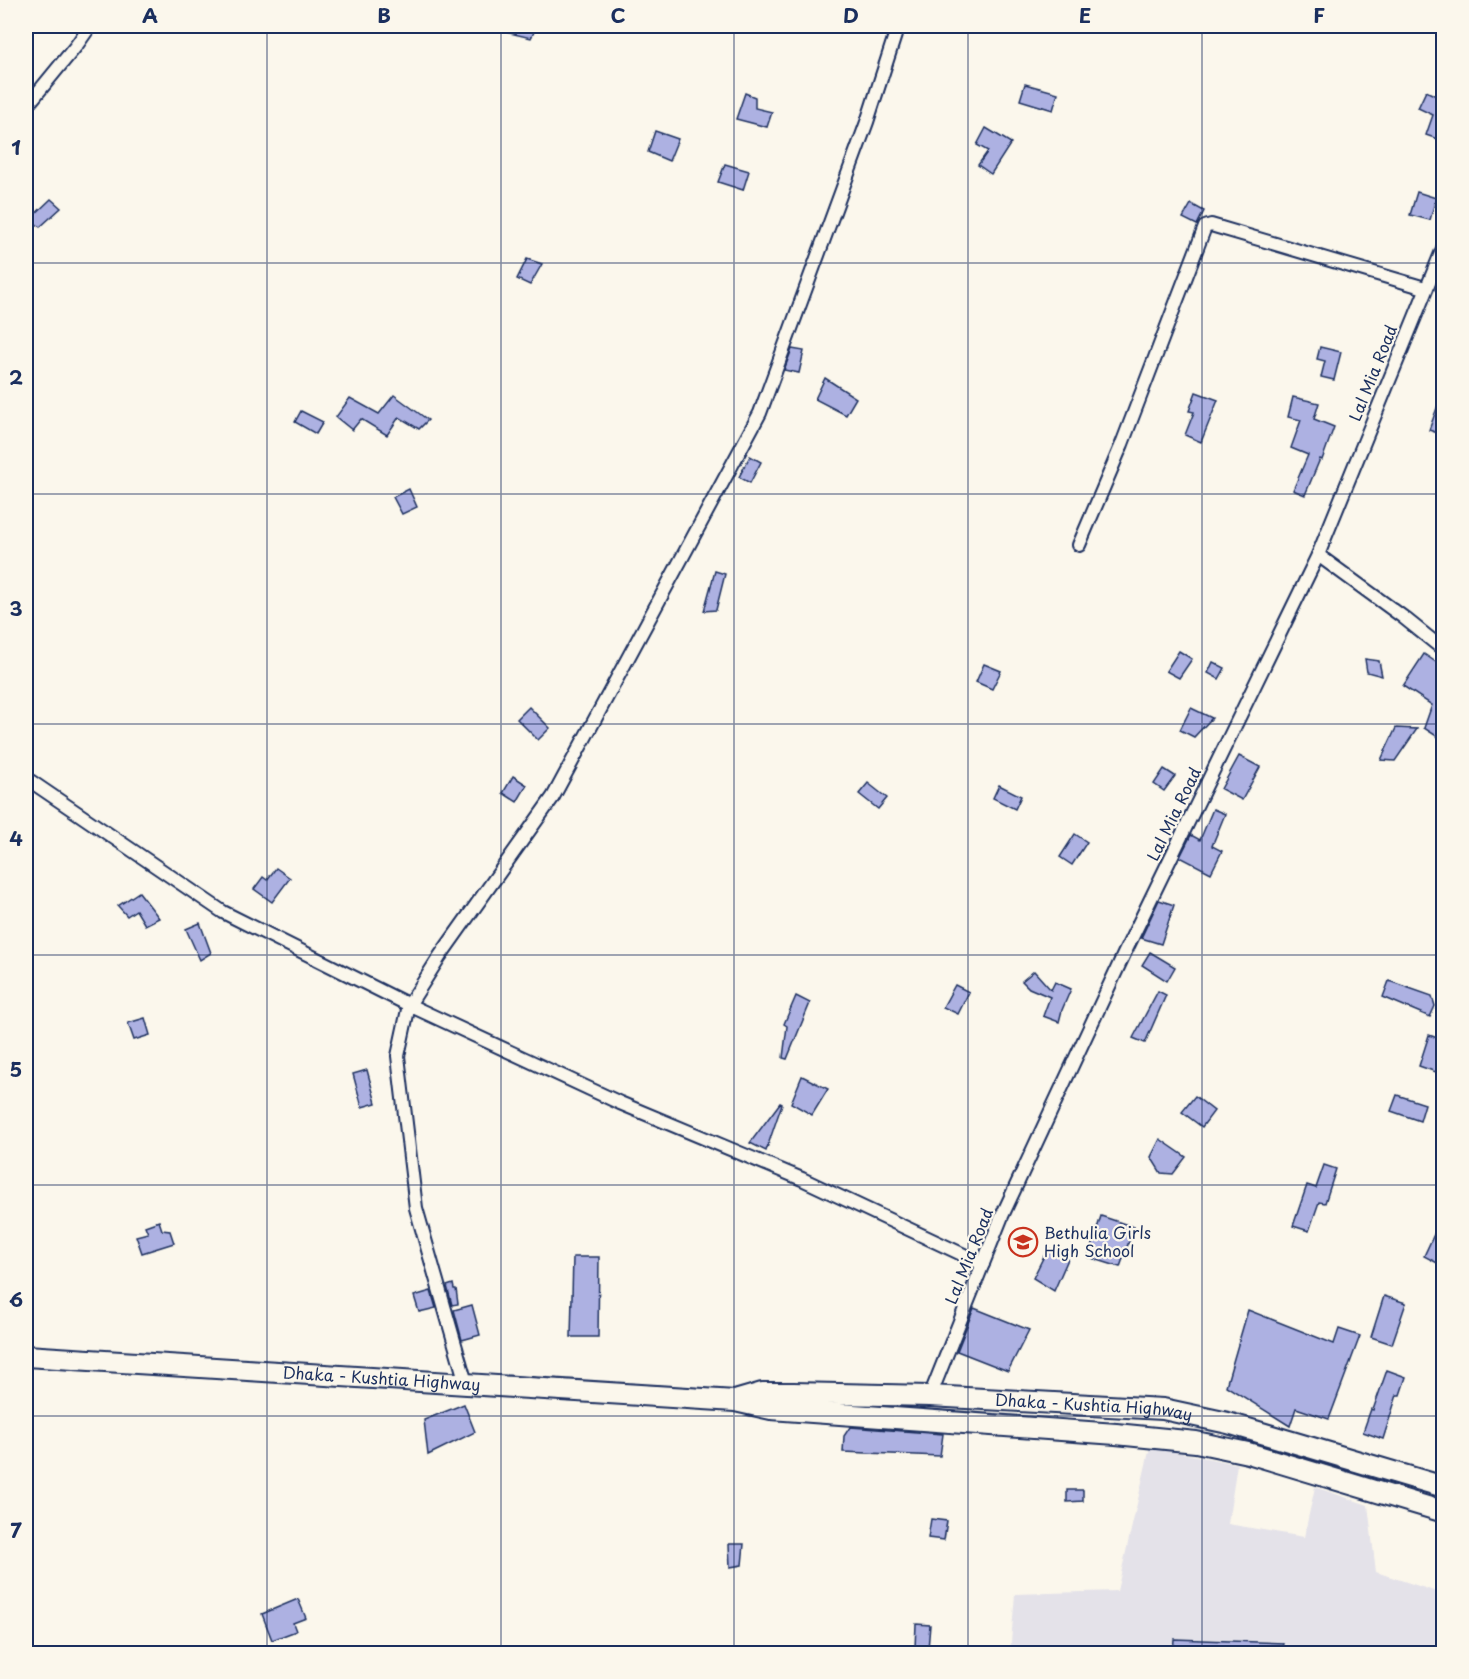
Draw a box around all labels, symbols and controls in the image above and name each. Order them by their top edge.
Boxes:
text: A [142,0,158,30]
text: B [377,0,391,30]
text: C [610,0,626,30]
text: D [843,0,859,30]
text: E [1079,0,1091,30]
text: F [1313,0,1325,30]
text: 1 [11,132,21,162]
street label: Lal Mia Road [1342,321,1402,424]
text: 2 [9,362,23,392]
text: 3 [9,593,23,623]
street label: Lal Mia Road [1140,763,1206,865]
text: 4 [9,823,23,853]
text: 5 [10,1054,22,1084]
street label: Lal Mia Road [938,1204,998,1307]
place label: Bethulia Girls High School [1044,1220,1151,1262]
school or university icon: Bethulia Girls High School [1007,1226,1039,1258]
text: 6 [9,1284,23,1314]
street label: Dhaka - Kushtia Highway [282,1359,481,1396]
street label: Dhaka - Kushtia Highway [994,1387,1195,1426]
text: 7 [10,1515,22,1545]

